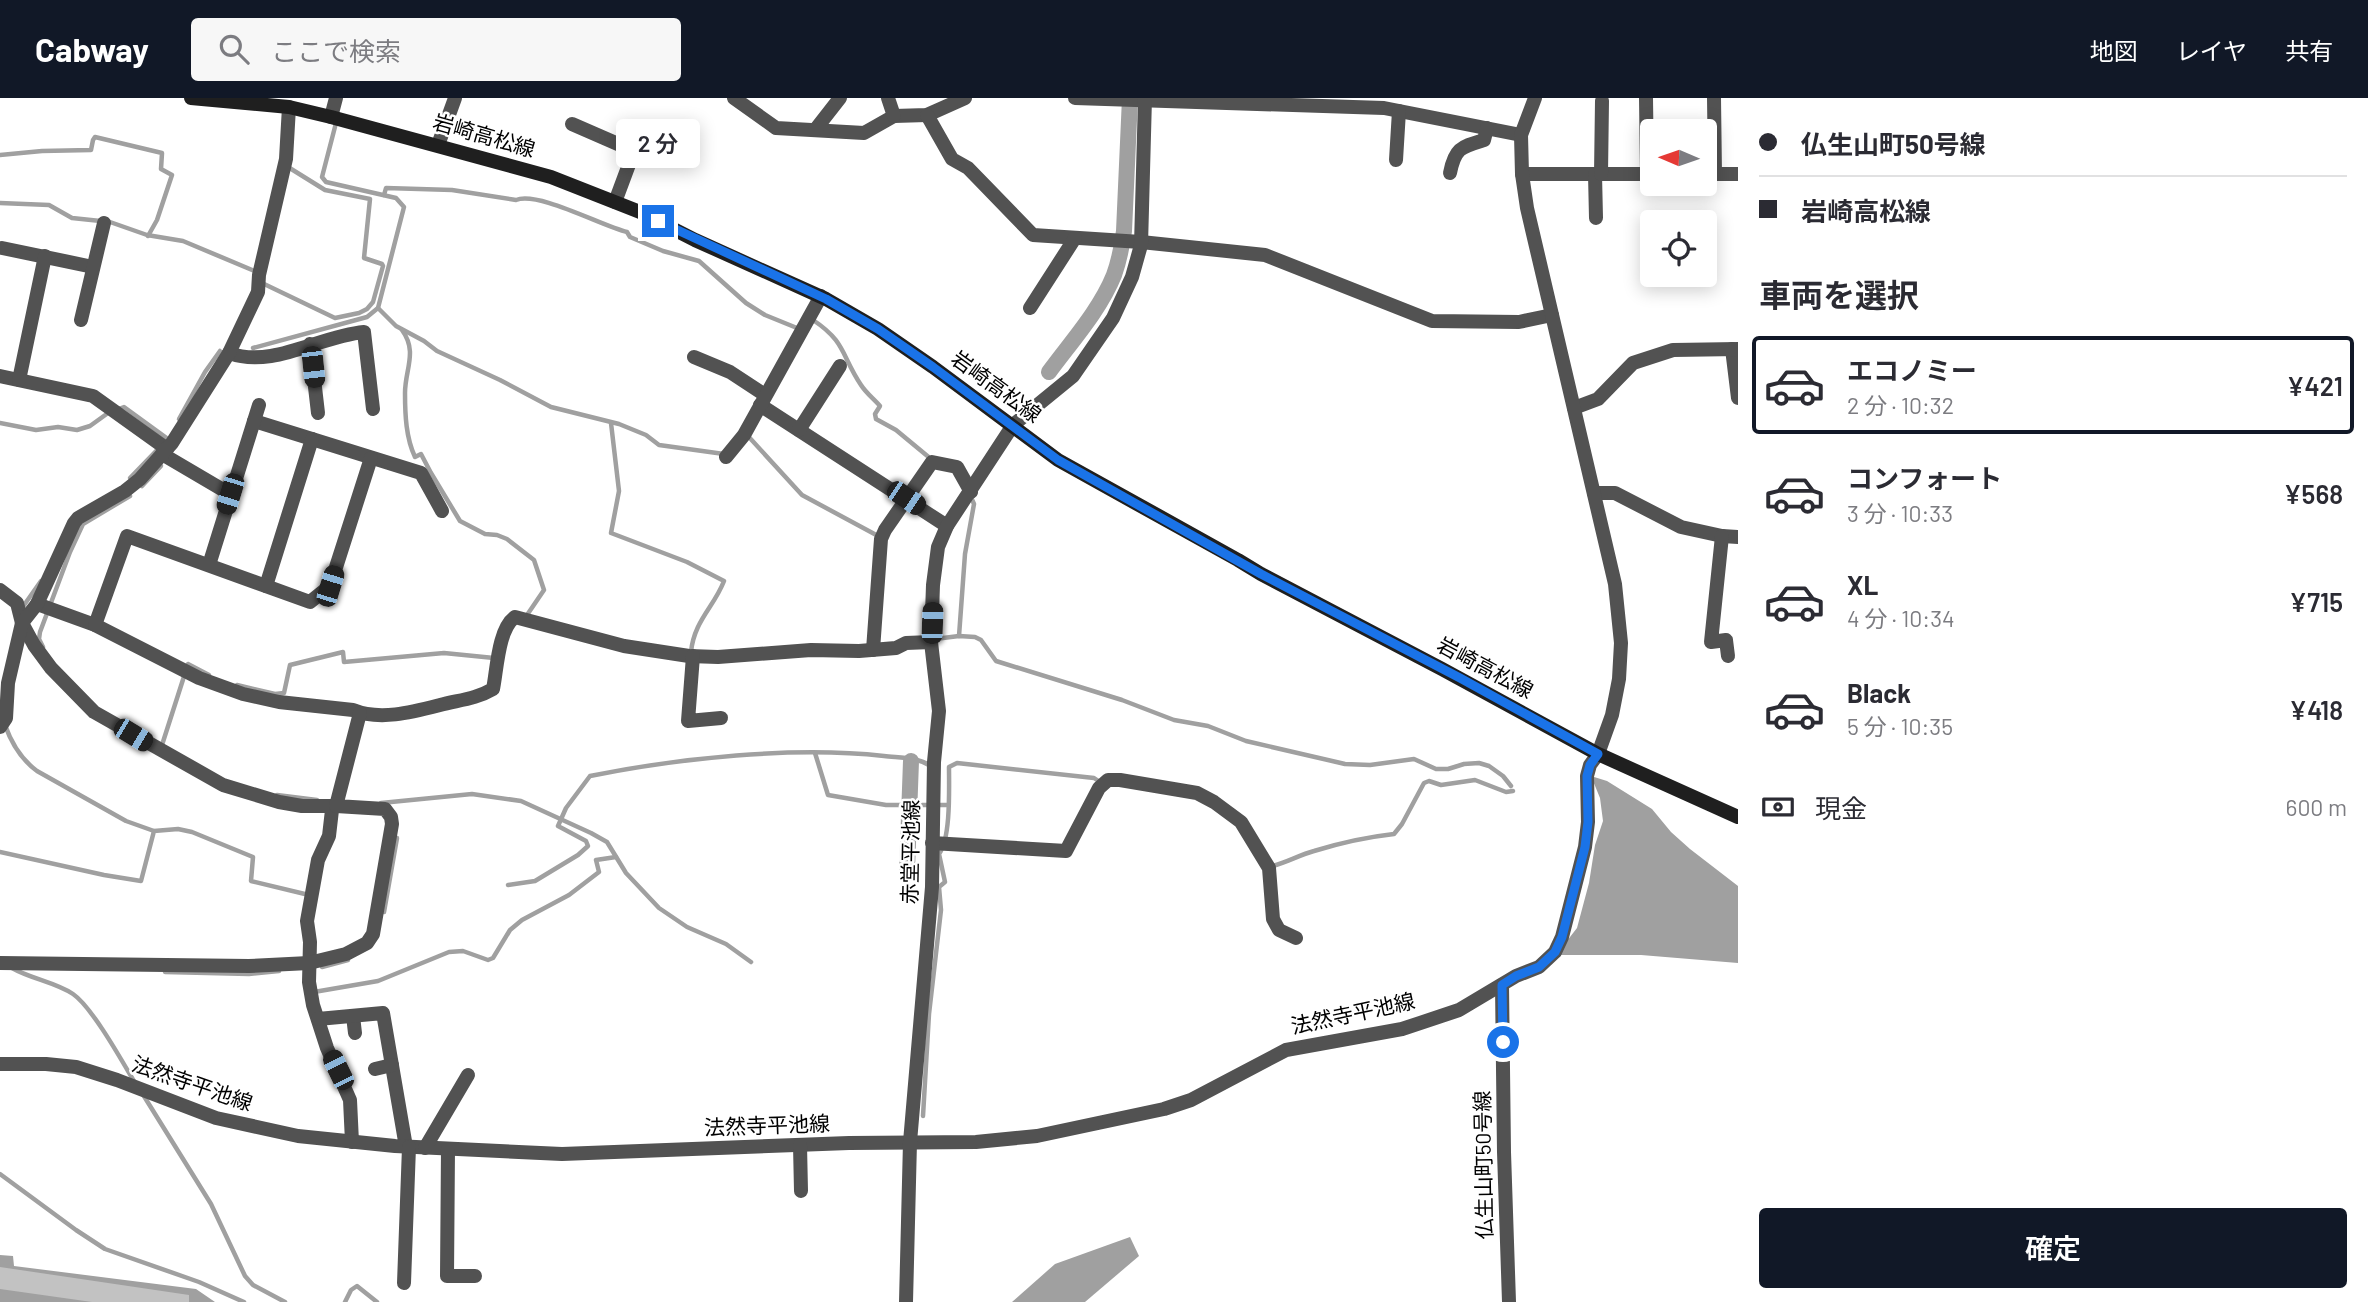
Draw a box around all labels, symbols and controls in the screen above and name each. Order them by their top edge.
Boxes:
search box [191,18,681,81]
text: Cabway [35,29,149,69]
icon: search [215,30,253,68]
text: ここで検索 [271,35,401,66]
text: 地図 [2090,36,2138,65]
text: レイヤ [2176,36,2247,65]
text: 共有 [2285,36,2333,65]
street label: 岩崎高松線 [431,108,538,161]
north arrow [1640,119,1717,196]
map controls [1640,119,1717,287]
callout: 2 分 [616,120,700,169]
text: 仏生山町50号線 [1801,128,1986,159]
text: 2 分 [638,129,678,157]
text: 岩崎高松線 [1801,195,1931,226]
route end [642,205,674,237]
button: locate [1640,210,1717,287]
text: 車両を選択 [1759,275,1919,313]
car [301,345,326,389]
street label: 岩崎高松線 [947,345,1047,427]
icon: car [1763,354,1826,417]
text: エコノミー [1847,354,1977,385]
text: ¥421 [2287,370,2343,401]
text: 2 分 · 10:32 [1847,391,1954,419]
icon: car [1763,462,1826,525]
text: コンフォート [1847,462,2002,493]
car [214,471,247,517]
car [883,478,930,518]
text: ¥568 [2284,478,2343,509]
text: 3 分 · 10:33 [1847,499,1953,527]
car [314,563,347,609]
text: XL [1847,569,1878,600]
icon: car [1763,570,1826,633]
text: ¥715 [2289,586,2343,617]
car [921,602,944,644]
text: 4 分 · 10:34 [1847,604,1955,632]
street label: 岩崎高松線 [1433,631,1538,702]
text: Black [1847,677,1911,708]
icon: car [1763,678,1826,741]
text: ¥418 [2289,694,2343,725]
text: 5 分 · 10:35 [1847,712,1953,740]
car [110,715,157,755]
icon: cash [1759,788,1797,826]
text: 現金 [1815,792,1867,823]
text: 600 m [2286,793,2347,821]
street label: 赤堂平池線 [896,799,923,905]
street label: 法然寺平池線 [1288,987,1417,1038]
route start [1487,1026,1519,1058]
car [320,1047,357,1093]
street label: 法然寺平池線 [129,1050,256,1115]
street label: 仏生山町50号線 [1469,1090,1496,1240]
street label: 法然寺平池線 [704,1110,830,1139]
button: 確定 [1759,1208,2347,1288]

